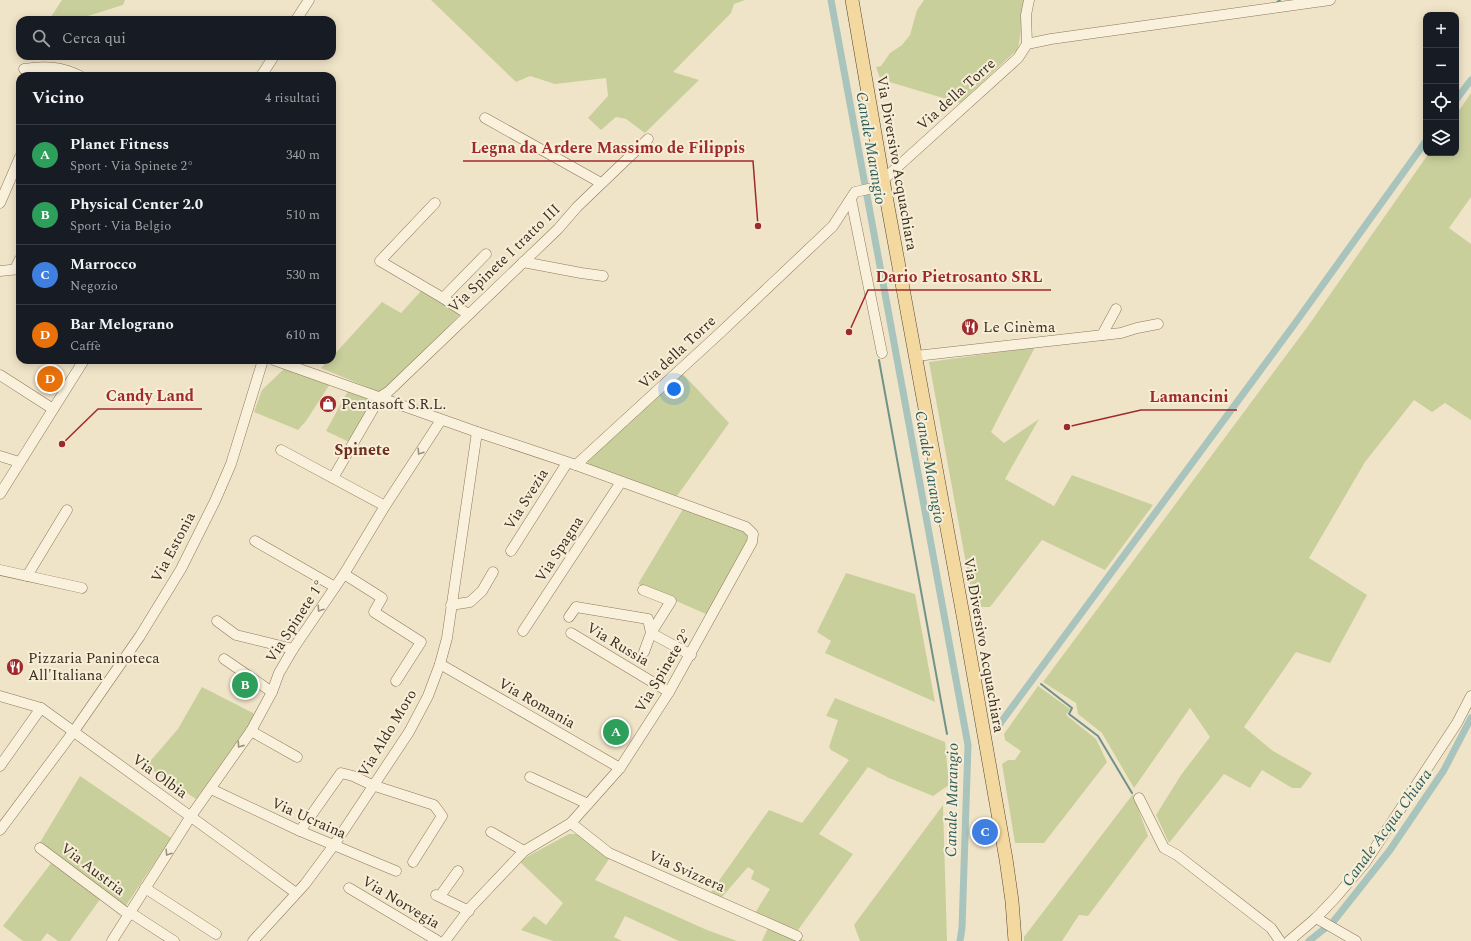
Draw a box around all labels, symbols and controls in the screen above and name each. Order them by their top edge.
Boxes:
map controls [1423,12,1459,156]
button: + [1423,12,1459,48]
search box [16,16,336,60]
icon: search [30,27,52,49]
text: Cerca qui [62,27,126,50]
button: − [1423,48,1459,84]
street label: Via della Torre [912,53,1001,136]
street label: Via Diversivo Acquachiara [870,74,923,253]
button: locate [1423,84,1459,120]
text: Vicino [32,85,84,111]
text: 4 risultati [265,88,320,108]
water label: Canale Marangio [849,90,893,207]
button: layers [1423,120,1459,156]
text: Planet Fitness [70,133,169,156]
callout: Legna da Ardere Massimo de Filippis [463,133,753,161]
text: Legna da Ardere Massimo de Filippis [471,136,745,160]
text: A [40,145,50,165]
text: 340 m [286,145,320,165]
text: Sport · Via Spinete 2° [70,156,194,176]
text: Physical Center 2.0 [70,193,203,216]
street label: Via Spinete I tratto III [443,198,566,318]
text: B [40,205,50,225]
text: 510 m [286,205,320,225]
text: Sport · Via Belgio [70,216,171,236]
text: Marrocco [70,253,136,276]
callout: Dario Pietrosanto SRL [868,262,1051,290]
text: C [40,265,50,285]
text: 530 m [286,265,320,285]
text: Dario Pietrosanto SRL [875,265,1043,289]
text: Negozio [70,276,118,296]
street label: Via della Torre [633,310,721,395]
text: Bar Melograno [70,313,174,336]
place label: Le Cinèma [983,316,1056,339]
restaurant icon: Le Cinèma [960,317,980,337]
text: D [40,325,50,345]
text: 610 m [286,325,320,345]
text: Caffè [70,336,101,356]
pin: D [37,364,63,394]
your location [664,379,684,399]
callout: Candy Land [98,381,202,409]
callout: Lamancini [1141,382,1237,410]
text: Candy Land [106,384,194,408]
text: Lamancini [1149,385,1229,409]
place label: Pentasoft S.R.L. [341,393,446,416]
shop icon: Pentasoft S.R.L. [318,394,338,414]
water label: Canale Marangio [908,409,952,526]
district label: Spinete [334,438,390,462]
one-way arrow [417,448,424,455]
street label: Via Svezia [498,463,555,535]
street label: Via Estonia [145,507,202,587]
street label: Via Spagna [529,511,590,587]
street label: Via Diversivo Acquachiara [957,556,1010,735]
street label: Via Spinete 1° [260,575,331,668]
one-way arrow [318,605,325,612]
street label: Via Russia [582,617,654,673]
street label: Via Spinete 2° [629,623,698,717]
place label: Pizzaria Paninoteca All'Italiana [28,647,160,687]
restaurant icon: Pizzaria Paninoteca All'Italiana [5,657,25,677]
pin: B [232,670,258,700]
street label: Via Romania [494,672,580,735]
street label: Via Aldo Moro [352,685,423,782]
pin: A [603,717,629,747]
one-way arrow [237,741,245,748]
water label: Canale Marangio [939,743,965,857]
street label: Via Olbia [127,748,193,805]
water label: Canale Acqua Chiara [1336,764,1438,892]
street label: Via Ucraina [268,792,351,846]
pin: C [972,817,998,847]
street label: Via Austria [55,837,131,902]
street label: Via Svizzera [645,844,730,899]
one-way arrow [165,849,172,856]
street label: Via Norvegia [357,870,445,935]

